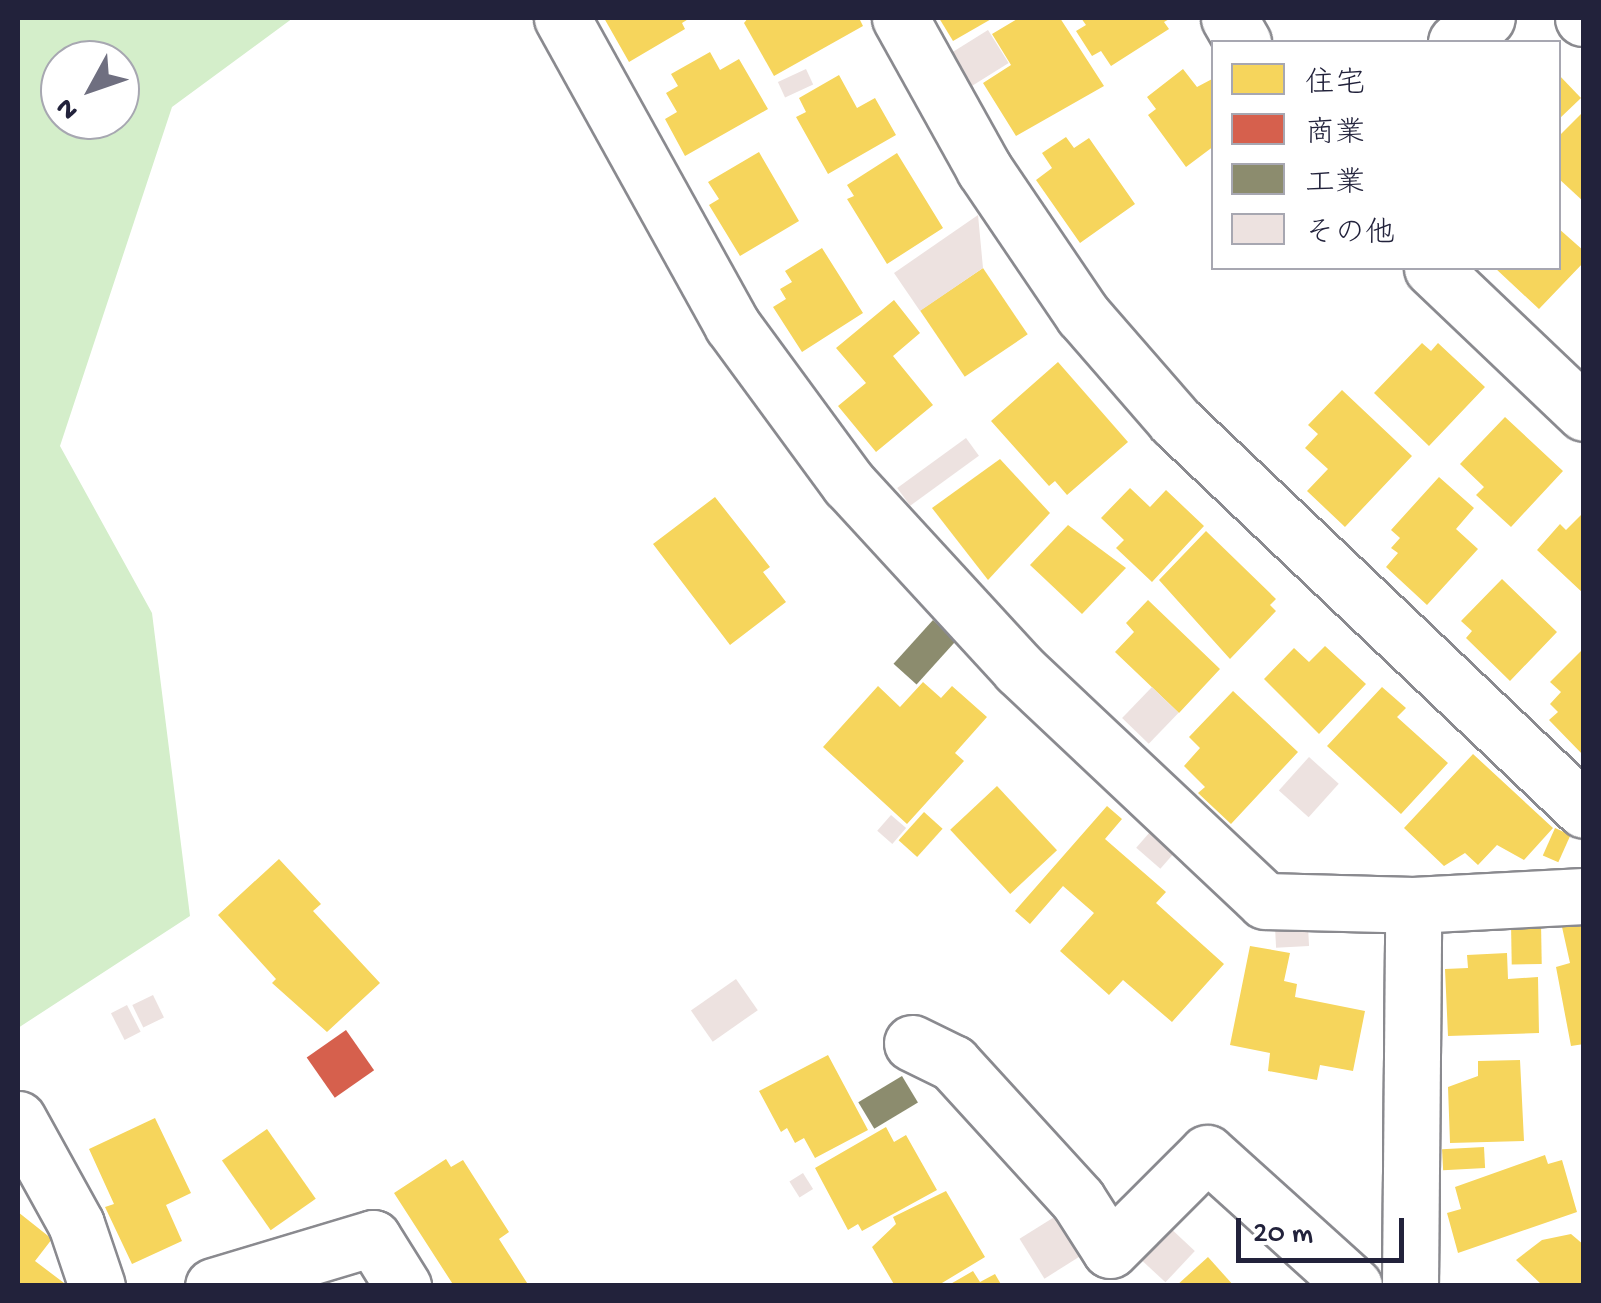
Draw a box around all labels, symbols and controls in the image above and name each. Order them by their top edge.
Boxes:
north arrow [40,40,140,140]
legend [1211,40,1561,270]
text: 住宅 [1305,68,1365,103]
text: N [50,91,87,126]
text: 商業 [1305,118,1365,153]
text: 工業 [1305,168,1365,203]
text: その他 [1305,218,1395,253]
scale bar [1241,1198,1408,1260]
text: 20 m [1253,1218,1313,1253]

